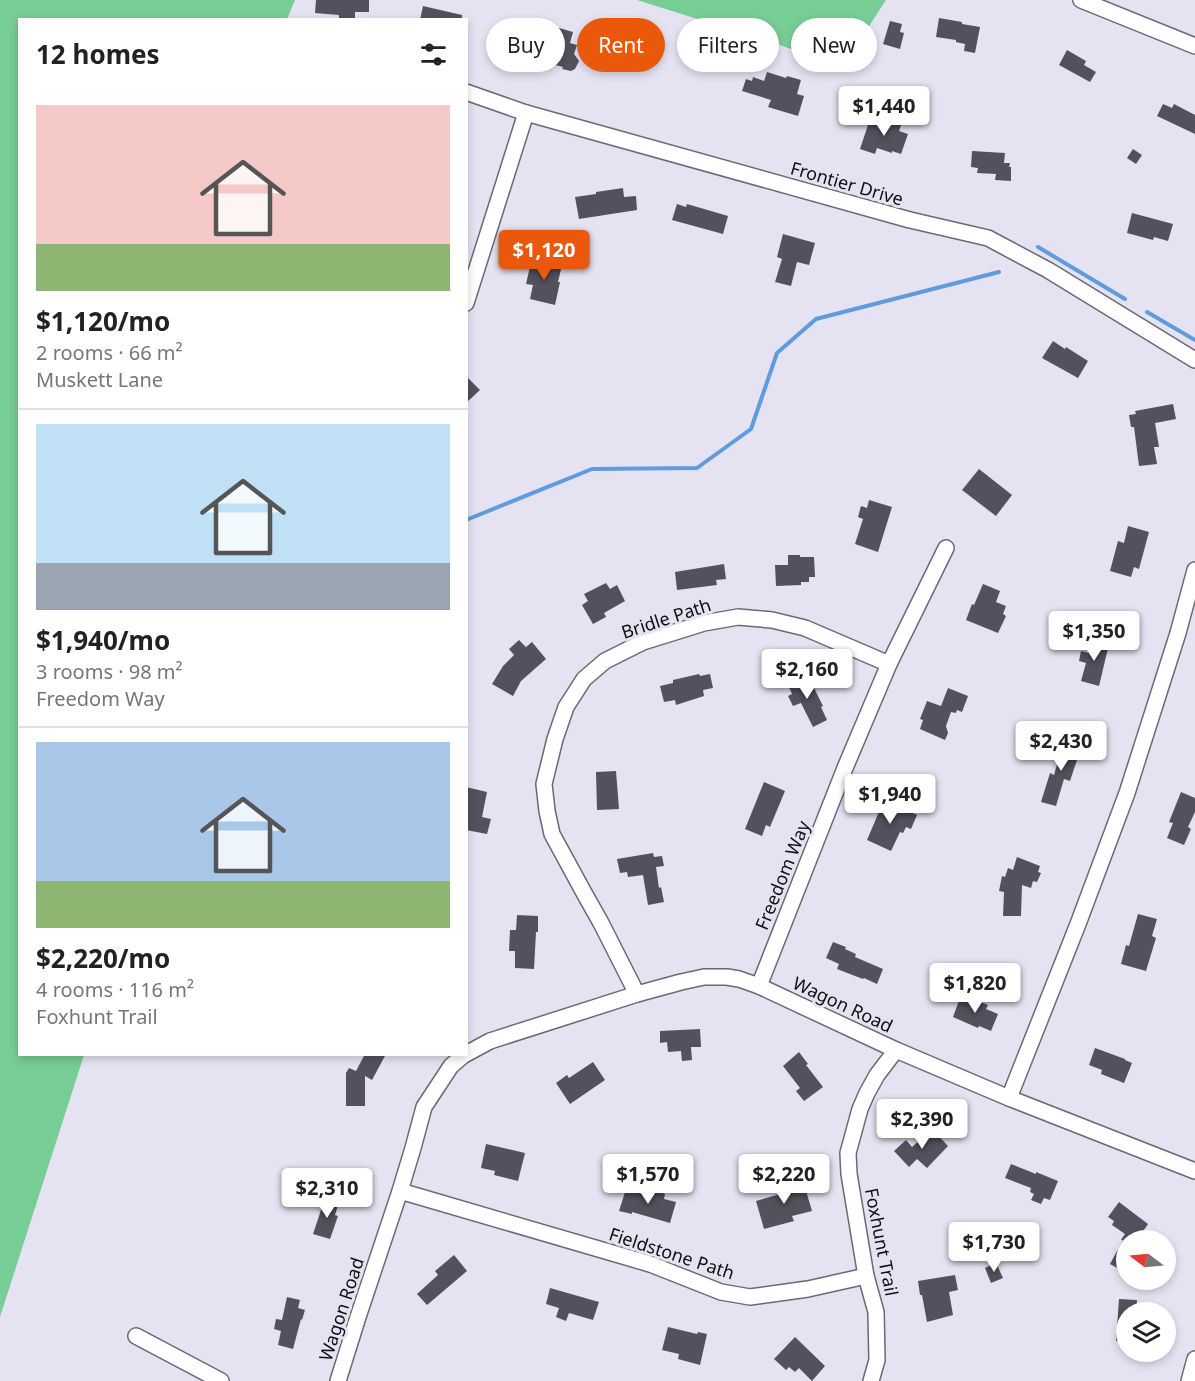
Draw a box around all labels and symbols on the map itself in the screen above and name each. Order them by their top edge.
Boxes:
pin: $1,440 [835,86,933,137]
street label: Frontier Drive [788,155,906,211]
pin: $1,120 [495,230,593,281]
street label: Bridle Path [618,592,714,644]
pin: $1,350 [1045,611,1143,662]
pin: $2,160 [758,649,856,700]
pin: $2,430 [1012,721,1110,772]
pin: $1,940 [841,774,939,825]
street label: Freedom Way [749,816,815,933]
pin: $1,820 [926,963,1024,1014]
street label: Wagon Road [789,970,897,1038]
pin: $2,390 [873,1099,971,1150]
pin: $1,570 [599,1154,697,1205]
pin: $2,220 [735,1154,833,1205]
pin: $2,310 [278,1168,376,1219]
street label: Foxhunt Trail [860,1186,904,1298]
street label: Fieldstone Path [606,1221,738,1285]
pin: $1,730 [945,1222,1043,1273]
north arrow [1116,1230,1176,1290]
street label: Wagon Road [313,1254,369,1364]

